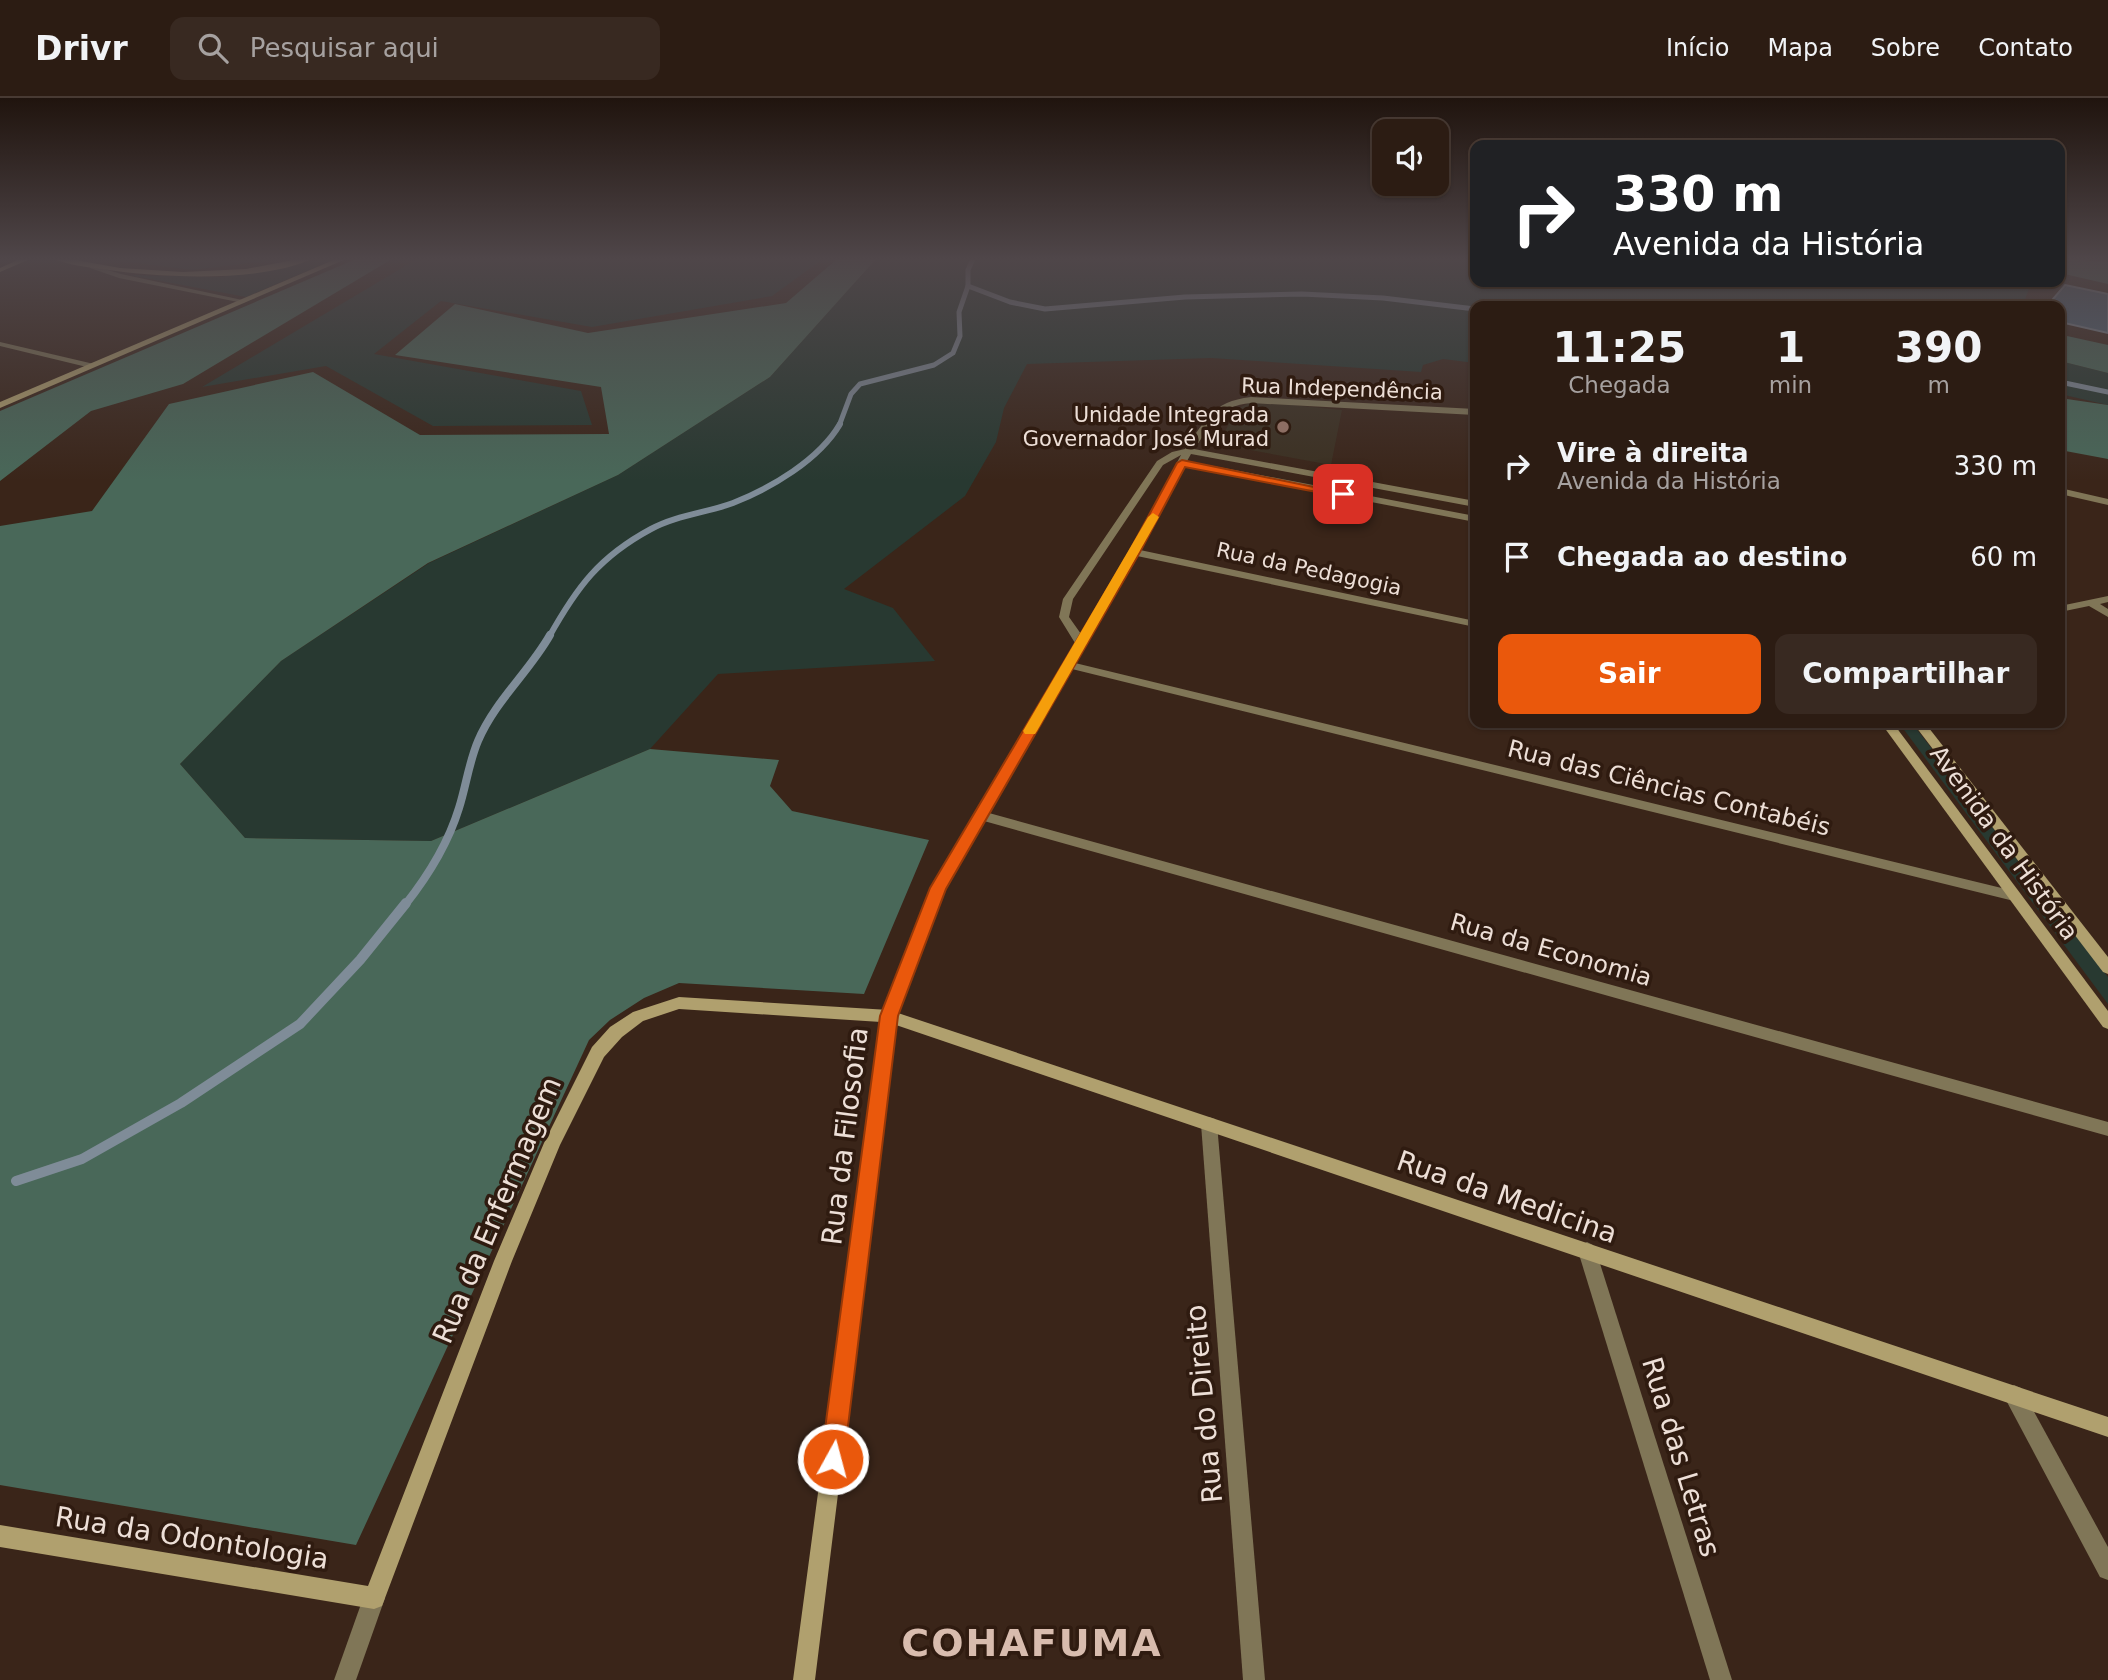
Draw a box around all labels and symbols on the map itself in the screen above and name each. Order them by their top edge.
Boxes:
street label: Rua Independência [1241,373,1443,405]
place label: Unidade Integrada Governador José Murad [1023,403,1269,451]
marker: Unidade Integrada Governador José Murad [1275,419,1291,435]
pin [1313,464,1373,524]
street label: Rua da Pedagogia [1214,538,1404,600]
street label: Rua das Ciências Contabéis [1505,734,1833,842]
street label: Avenida da História [1924,740,2084,946]
street label: Rua da Economia [1447,908,1655,992]
street label: Rua da Filosofia [815,1025,875,1247]
street label: Rua da Enfermagem [426,1072,568,1348]
street label: Rua da Medicina [1392,1144,1622,1250]
street label: Rua do Direito [1179,1303,1229,1505]
street label: Rua das Letras [1635,1353,1727,1561]
position arrow [796,1422,870,1496]
street label: Rua da Odontologia [53,1500,331,1576]
district label: COHAFUMA [901,1621,1163,1665]

